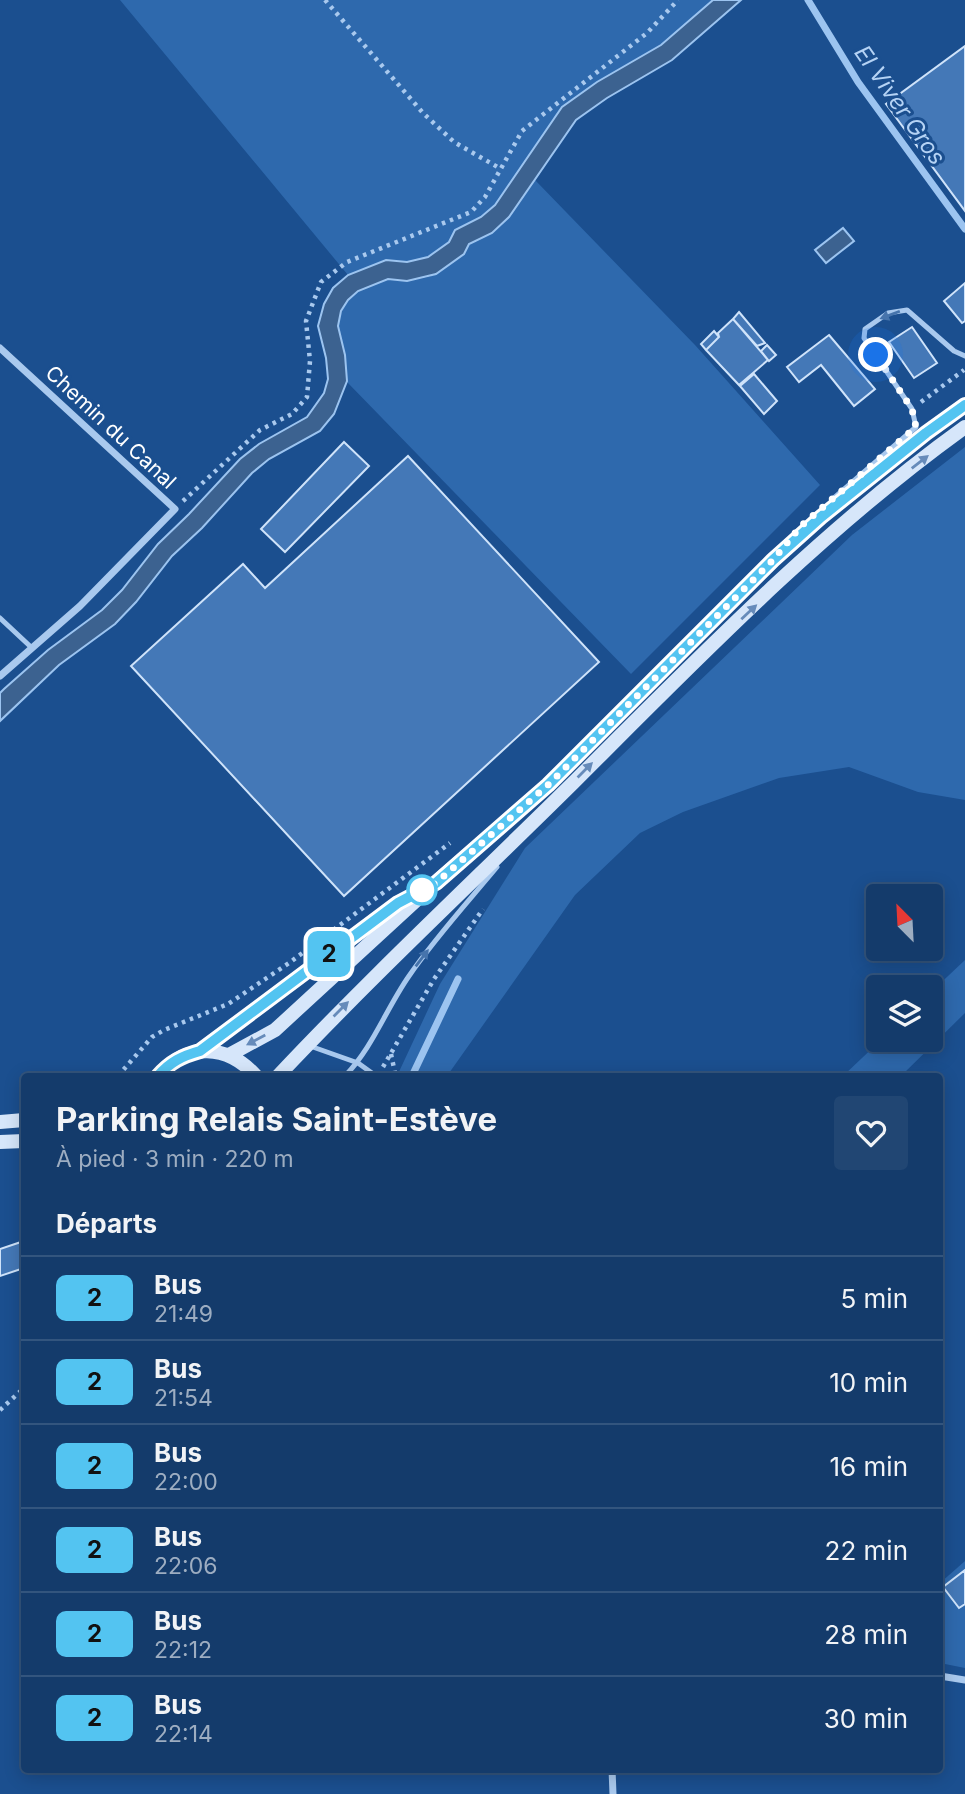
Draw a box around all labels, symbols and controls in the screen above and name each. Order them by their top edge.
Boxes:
water label: El Viver Gros [849,40,951,170]
one-way arrow [879,310,900,321]
your location [858,337,893,372]
street label: Chemin du Canal [41,360,181,494]
one-way arrow [911,456,929,470]
one-way arrow [740,604,757,620]
one-way arrow [577,761,594,778]
unlabelled marker [407,875,437,905]
north arrow [866,884,943,961]
map controls [866,884,943,1052]
line badge: 2 [306,931,352,977]
text: 2 [321,939,337,968]
one-way arrow [415,949,429,967]
button: layers [866,975,943,1052]
one-way arrow [332,1001,349,1017]
one-way arrow [246,1035,266,1046]
button: heart [834,1096,908,1170]
text: Parking Relais Saint-Estève [56,1099,497,1139]
text: À pied · 3 min · 220 m [56,1145,294,1173]
text: Départs [56,1208,157,1239]
text: Bus [154,1269,202,1300]
text: 2 [87,1283,102,1312]
text: 5 min [840,1283,908,1314]
text: 21:49 [154,1300,213,1328]
text: Bus [154,1353,202,1384]
text: 2 [87,1367,102,1396]
text: 10 min [829,1367,908,1398]
text: 21:54 [154,1384,213,1412]
text: Bus [154,1437,202,1468]
text: 2 [87,1451,102,1480]
text: 16 min [830,1451,908,1482]
text: 22:00 [154,1468,218,1496]
text: Bus [154,1521,202,1552]
text: 2 [87,1535,102,1564]
text: 22 min [825,1535,908,1566]
text: 22:06 [154,1552,217,1580]
text: Bus [154,1605,202,1636]
text: 2 [87,1619,102,1648]
text: 28 min [824,1619,908,1650]
text: 22:12 [154,1636,212,1664]
text: Bus [154,1689,202,1720]
text: 2 [87,1703,102,1732]
text: 30 min [824,1703,908,1734]
text: 22:14 [154,1720,213,1748]

